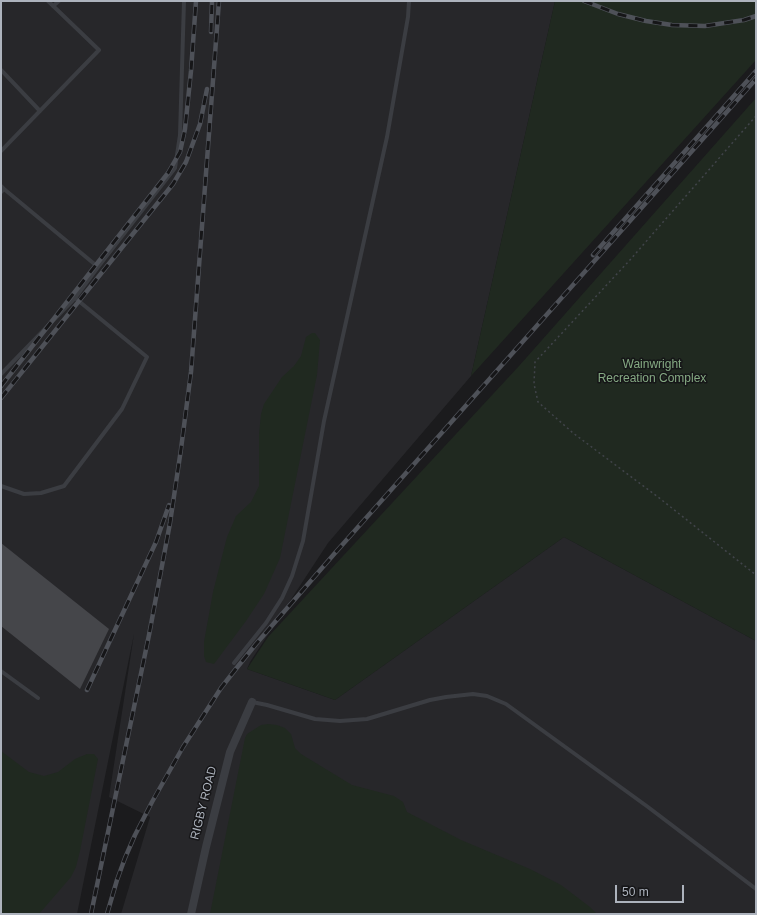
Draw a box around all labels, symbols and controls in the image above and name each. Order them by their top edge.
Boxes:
park label: Wainwright Recreation Complex [598,358,706,386]
street label: RIGBY ROAD [188,765,220,841]
scale bar [617,877,686,903]
text: 50 m [622,885,649,899]

